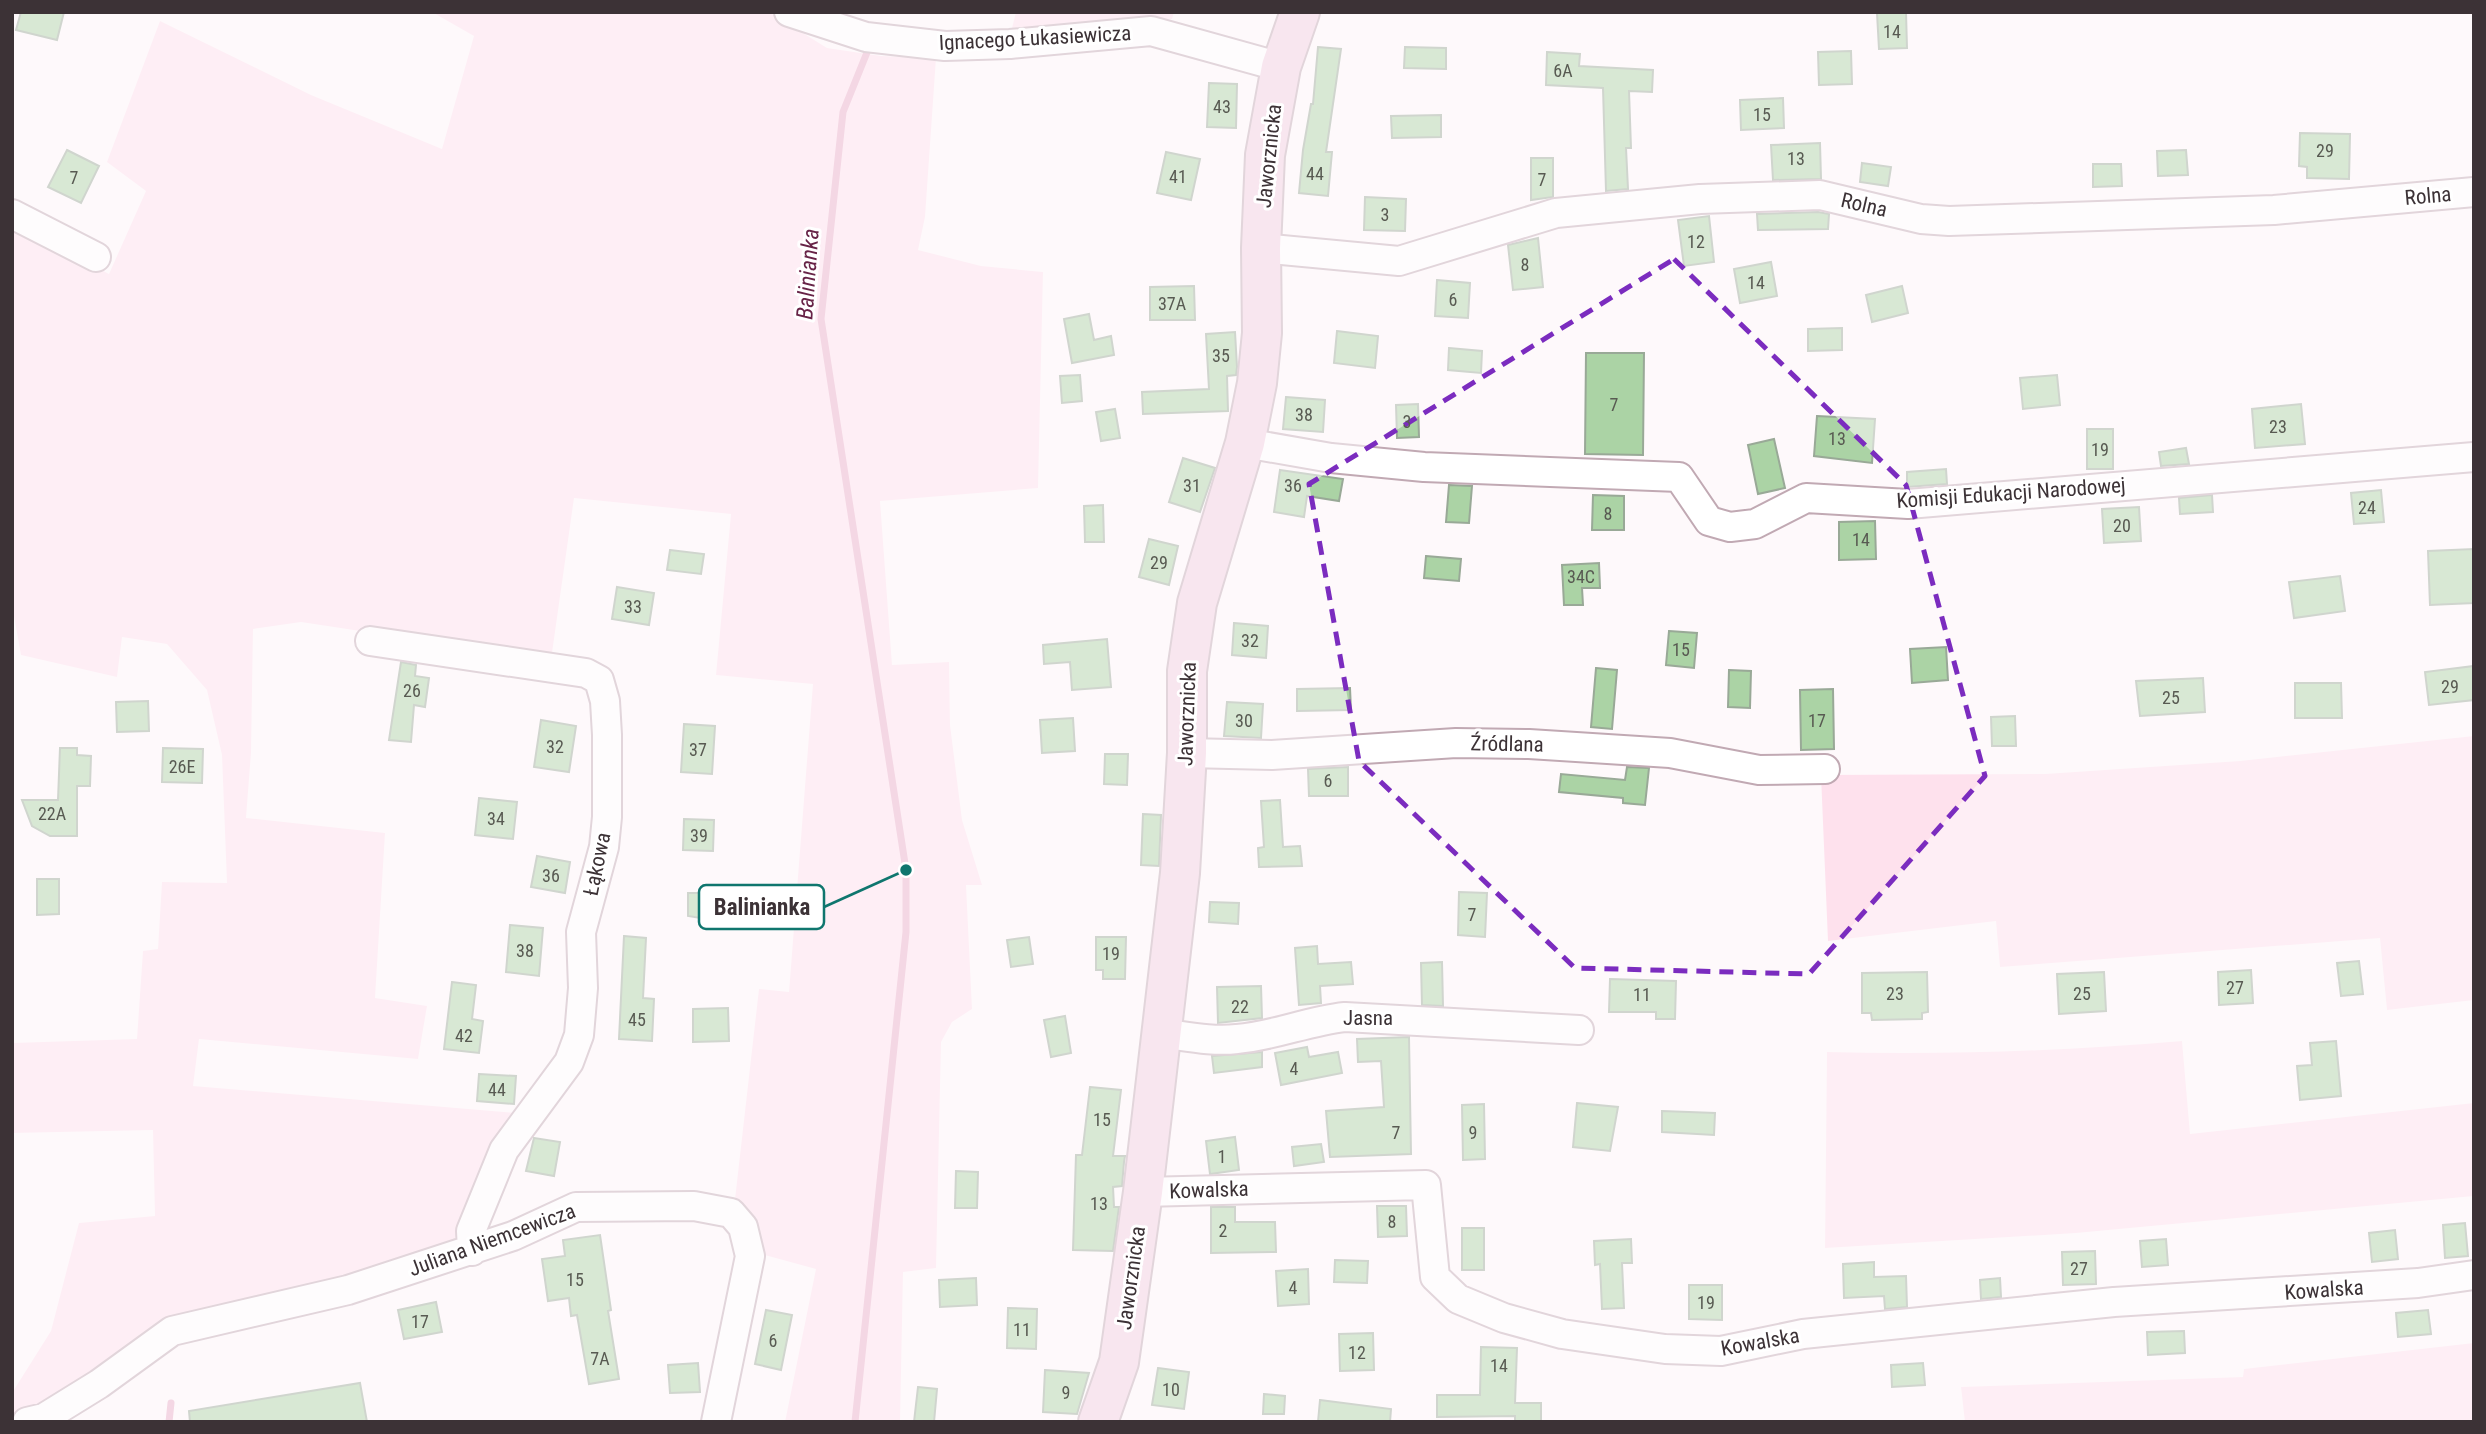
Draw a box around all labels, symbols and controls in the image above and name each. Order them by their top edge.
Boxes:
street label: Ignacego Łukasiewicza [938,21,1132,55]
house number: 14 [1883,21,1901,42]
house number: 6A [1553,60,1573,81]
house number: 43 [1213,96,1231,117]
street label: Jaworznicka [1252,103,1286,209]
house number: 15 [1753,104,1771,125]
house number: 29 [2316,140,2334,161]
house number: 13 [1787,148,1805,169]
house number: 44 [1306,163,1324,184]
house number: 41 [1169,166,1187,187]
house number: 7 [70,167,79,188]
house number: 7 [1538,169,1547,190]
street label: Rolna [2404,182,2452,210]
street label: Rolna [1839,188,1889,222]
house number: 3 [1381,204,1389,225]
water label: Balinianka [791,228,825,320]
house number: 12 [1687,231,1705,252]
house number: 8 [1521,254,1529,275]
house number: 14 [1747,272,1765,293]
house number: 6 [1449,289,1457,310]
house number: 37A [1158,293,1187,314]
house number: 35 [1212,345,1230,366]
house number: 7 [1610,394,1619,415]
house number: 38 [1295,404,1313,425]
house number: 3 [1403,411,1411,432]
house number: 23 [2269,416,2287,437]
house number: 13 [1828,428,1846,449]
house number: 19 [2091,439,2109,460]
street label: Komisji Edukacji Narodowej [1896,473,2126,513]
house number: 31 [1183,475,1201,496]
house number: 36 [1284,475,1302,496]
house number: 24 [2358,497,2376,518]
house number: 8 [1604,503,1612,524]
house number: 20 [2113,515,2131,536]
house number: 14 [1852,529,1870,550]
house number: 29 [1150,552,1168,573]
house number: 34C [1567,566,1595,587]
house number: 33 [624,596,642,617]
house number: 32 [1241,630,1259,651]
house number: 15 [1672,639,1690,660]
street label: Jaworznicka [1173,661,1201,767]
house number: 29 [2441,676,2459,697]
house number: 26 [403,680,421,701]
house number: 25 [2162,687,2180,708]
house number: 30 [1235,710,1253,731]
house number: 17 [1808,710,1826,731]
street label: Źródlana [1470,731,1544,757]
house number: 32 [546,736,564,757]
house number: 37 [689,739,707,760]
house number: 26E [169,756,195,777]
house number: 6 [1324,770,1332,791]
house number: 22A [38,803,67,824]
house number: 34 [487,808,505,829]
house number: 39 [690,825,708,846]
street label: Łąkowa [579,830,615,898]
house number: 36 [542,865,560,886]
callout: Balinianka [699,885,824,929]
text: Balinianka [714,894,810,921]
house number: 7 [1468,904,1477,925]
house number: 38 [516,940,534,961]
house number: 19 [1102,943,1120,964]
house number: 27 [2226,977,2244,998]
house number: 23 [1886,983,1904,1004]
house number: 25 [2073,983,2091,1004]
house number: 11 [1633,984,1651,1005]
house number: 22 [1231,996,1249,1017]
street label: Jasna [1343,1006,1393,1030]
house number: 45 [628,1009,646,1030]
house number: 42 [455,1025,473,1046]
house number: 4 [1290,1058,1299,1079]
house number: 44 [488,1079,506,1100]
house number: 15 [1093,1109,1111,1130]
house number: 7 [1392,1122,1401,1143]
house number: 9 [1469,1122,1477,1143]
house number: 1 [1218,1146,1226,1167]
street label: Kowalska [1169,1177,1249,1203]
house number: 13 [1090,1193,1108,1214]
street label: Juliana Niemcewicza [405,1199,579,1281]
house number: 8 [1388,1211,1396,1232]
house number: 2 [1219,1220,1228,1241]
street label: Jaworznicka [1112,1225,1150,1331]
house number: 27 [2070,1258,2088,1279]
house number: 15 [566,1269,584,1290]
street label: Kowalska [2284,1275,2364,1305]
house number: 4 [1289,1277,1298,1298]
house number: 19 [1697,1292,1715,1313]
house number: 17 [411,1311,429,1332]
house number: 11 [1013,1319,1031,1340]
street label: Kowalska [1719,1323,1801,1361]
house number: 6 [769,1330,777,1351]
house number: 12 [1348,1342,1366,1363]
house number: 7A [590,1348,610,1369]
house number: 14 [1490,1355,1508,1376]
house number: 10 [1162,1379,1180,1400]
house number: 9 [1062,1382,1070,1403]

